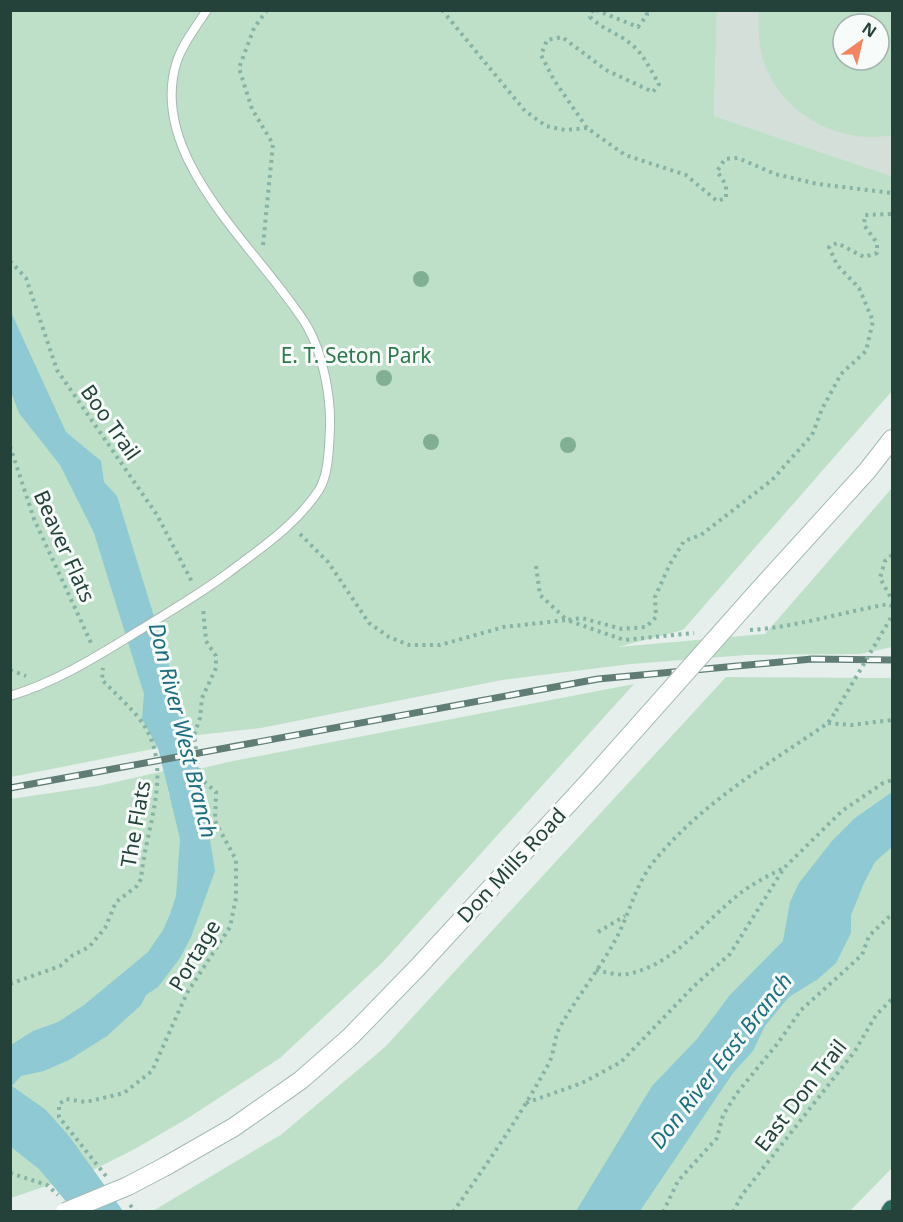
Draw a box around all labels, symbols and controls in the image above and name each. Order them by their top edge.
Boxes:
north arrow [831,12,891,72]
text: N [858,17,881,42]
park label: E. T. Seton Park [281,341,432,369]
street label: Boo Trail [75,379,147,465]
street label: Beaver Flats [28,486,102,606]
water label: Don River West Branch [143,619,225,841]
street label: The Flats [114,778,156,870]
street label: Don Mills Road [450,801,572,929]
street label: Portage [162,914,226,996]
water label: Don River East Branch [642,966,798,1154]
street label: East Don Trail [748,1033,852,1157]

